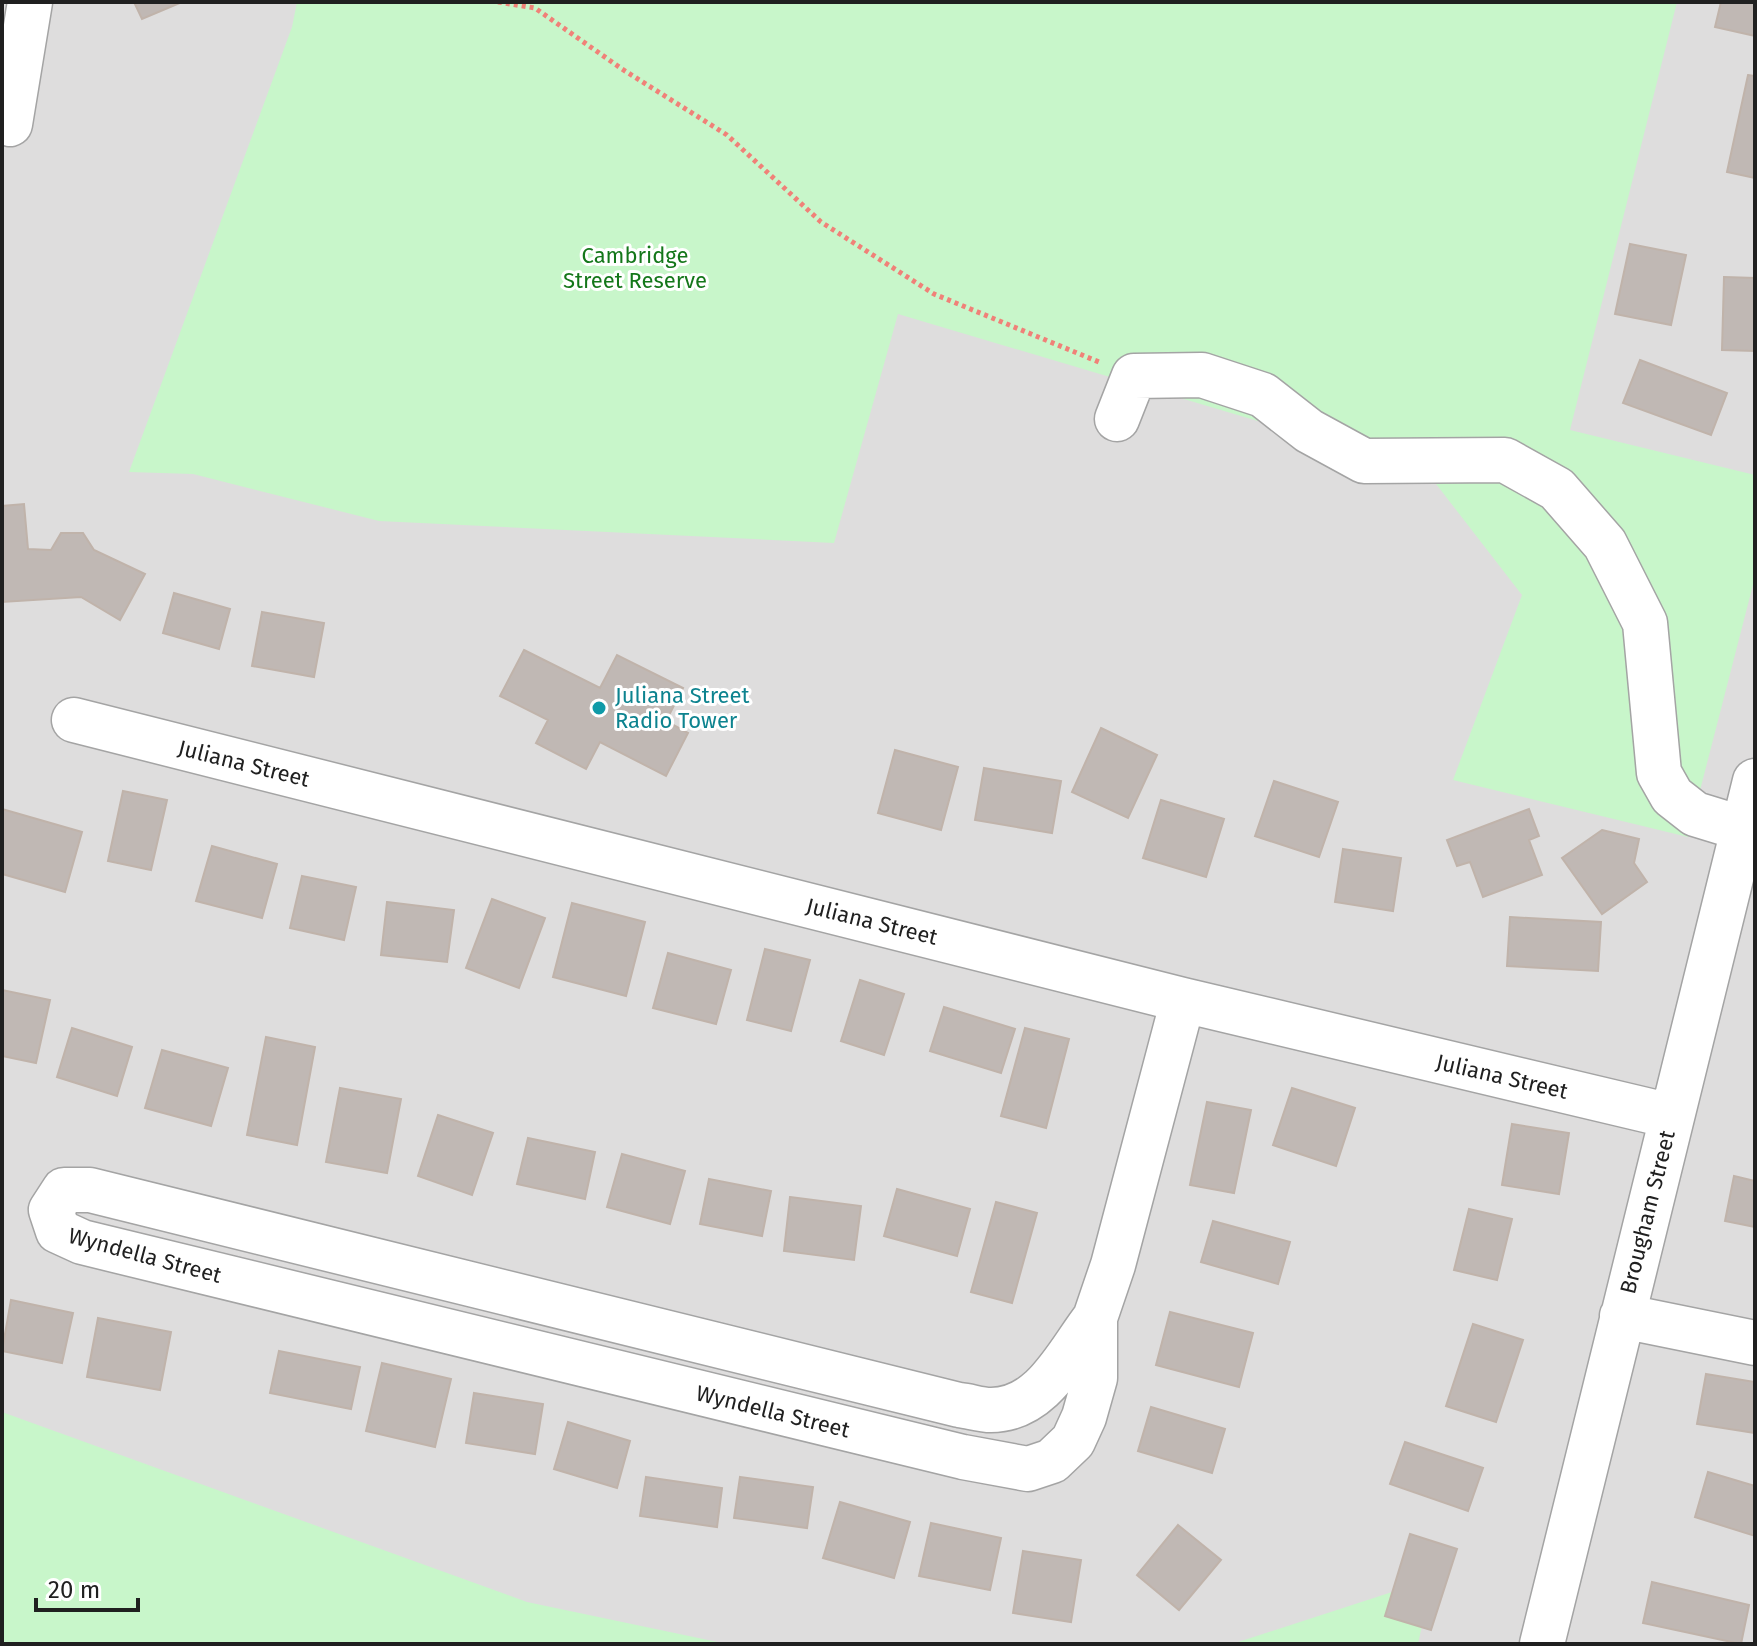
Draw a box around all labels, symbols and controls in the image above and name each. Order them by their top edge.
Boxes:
park label: Cambridge Street Reserve [563,242,707,294]
place label: Juliana Street Radio Tower [615,682,750,734]
marker: Juliana Street Radio Tower [590,699,608,717]
street label: Juliana Street [175,734,312,793]
street label: Juliana Street [803,892,940,951]
street label: Juliana Street [1433,1048,1571,1105]
street label: Brougham Street [1614,1128,1681,1297]
street label: Wyndella Street [65,1222,224,1289]
street label: Wyndella Street [693,1379,853,1444]
scale bar [36,1562,138,1612]
text: 20 m [48,1576,100,1604]

